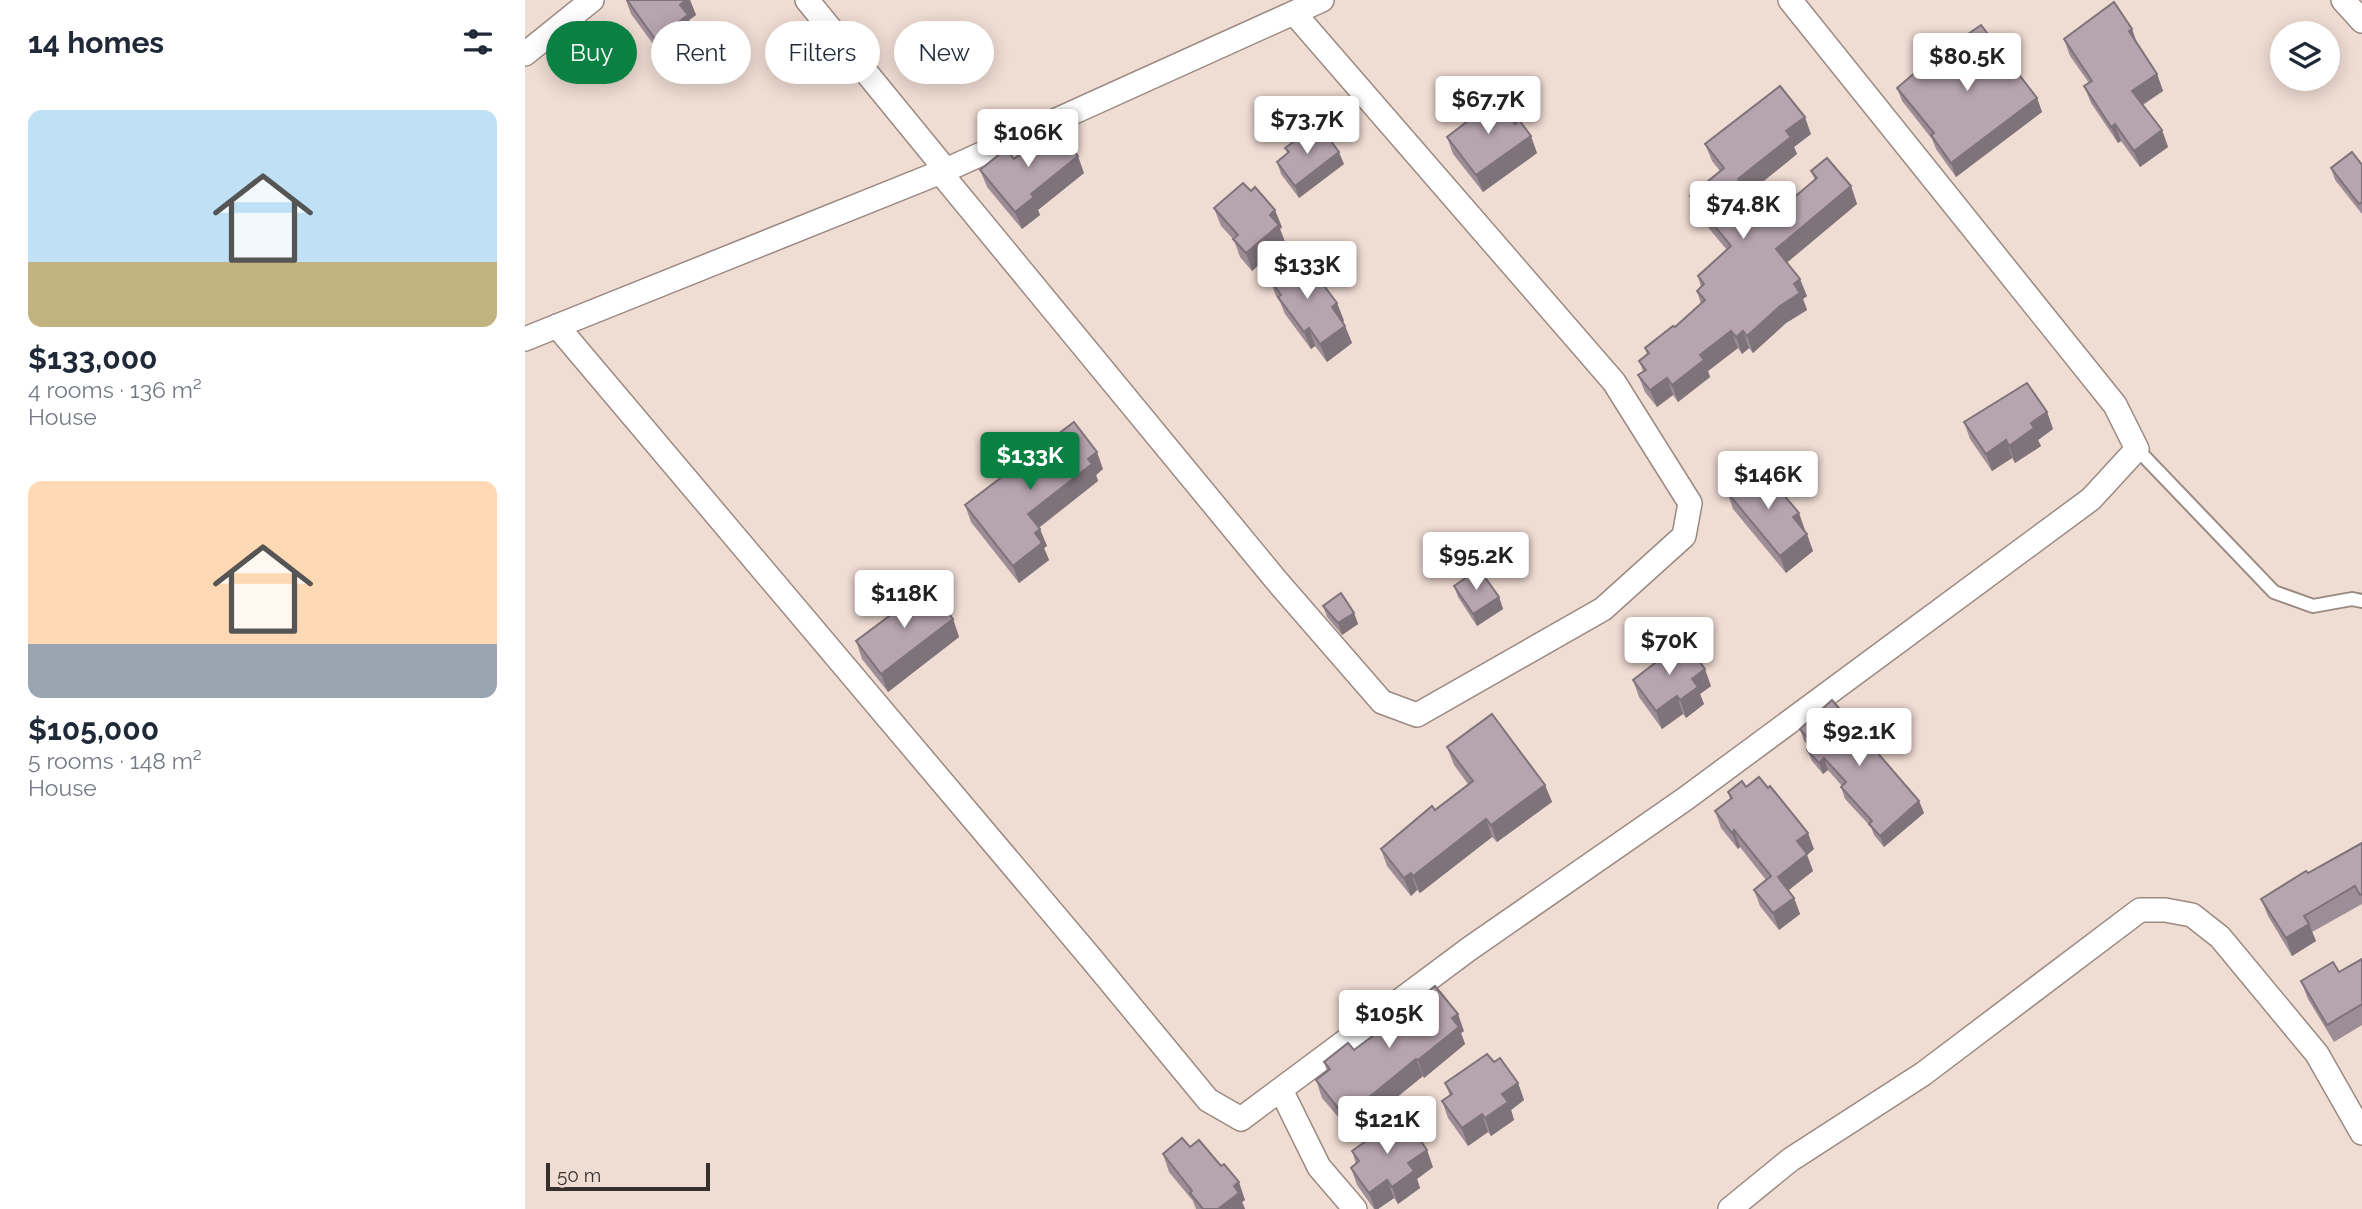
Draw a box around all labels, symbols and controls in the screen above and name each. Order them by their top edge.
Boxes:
chip: Buy [546,21,637,84]
chip: Rent [651,21,751,84]
chip: Filters [765,21,880,84]
chip: New [894,21,994,84]
map controls [2270,21,2340,91]
button: layers [2270,21,2340,91]
icon: filters [459,23,497,61]
text: 14 homes [28,25,164,60]
pin: $80.5K [1910,34,2024,93]
text: $80.5K [1929,42,2005,69]
pin: $67.7K [1431,76,1545,136]
text: $67.7K [1451,85,1525,112]
pin: $73.7K [1250,96,1364,156]
text: $73.7K [1270,105,1344,132]
pin: $106K [979,110,1077,169]
text: $106K [993,118,1063,145]
icon: home [200,155,326,281]
pin: $74.8K [1686,182,1800,241]
text: $74.8K [1706,190,1780,217]
pin: $133K [1258,242,1356,301]
text: $133K [1274,250,1341,277]
text: $133,000 [28,341,158,376]
text: 4 rooms · 136 m² [28,376,202,403]
text: House [28,403,97,430]
pin: $133K [981,433,1079,492]
text: $133K [997,441,1064,468]
pin: $146K [1719,452,1817,511]
text: $146K [1734,460,1802,487]
icon: home [200,526,326,652]
pin: $95.2K [1419,532,1533,592]
text: $95.2K [1439,541,1513,568]
pin: $118K [855,570,953,630]
text: $118K [871,579,937,606]
pin: $70K [1628,618,1710,677]
text: $70K [1641,626,1698,653]
pin: $92.1K [1802,708,1916,768]
text: $105,000 [28,712,159,747]
text: $92.1K [1822,717,1896,744]
text: 5 rooms · 148 m² [28,747,202,774]
text: House [28,774,97,801]
pin: $105K [1340,990,1438,1050]
text: $105K [1355,999,1423,1026]
pin: $121K [1338,1096,1436,1156]
text: $121K [1354,1105,1420,1132]
scale bar [546,1160,711,1192]
text: 50 m [557,1164,601,1186]

